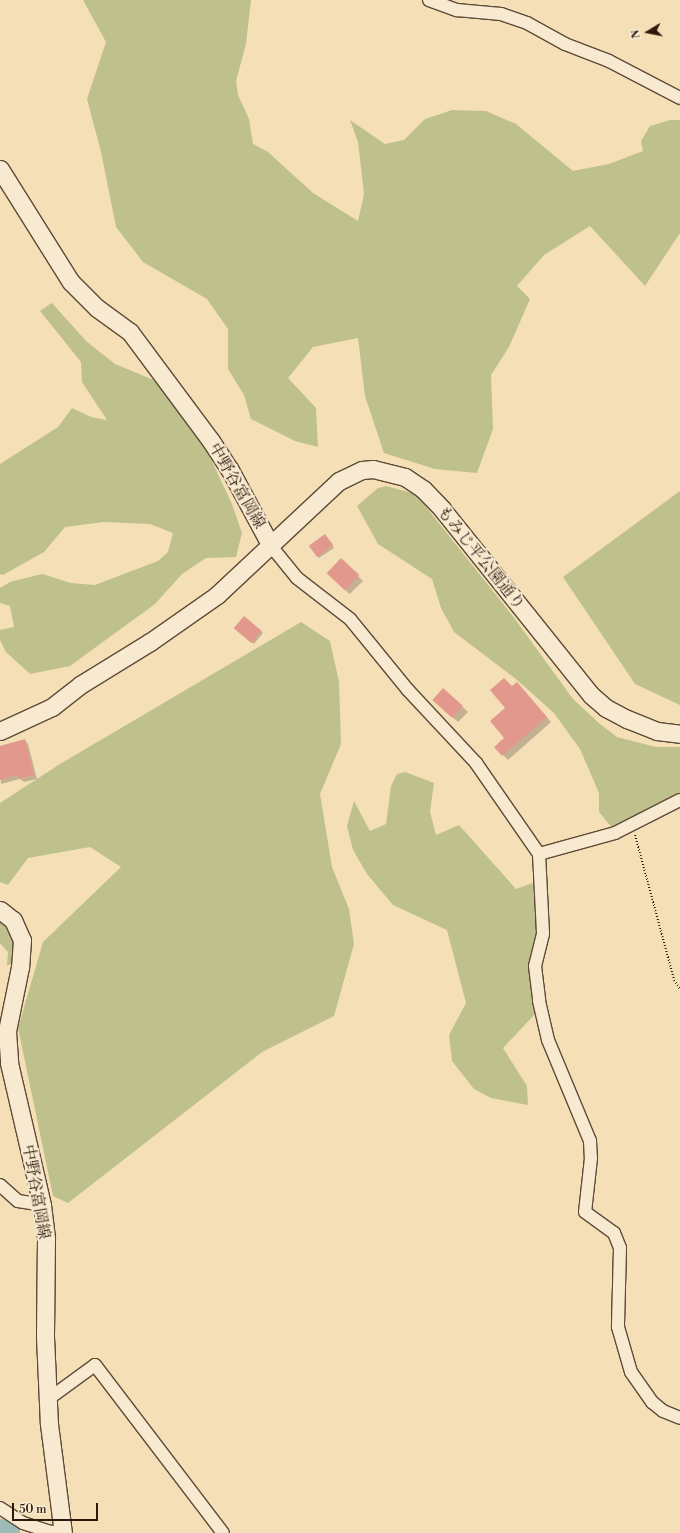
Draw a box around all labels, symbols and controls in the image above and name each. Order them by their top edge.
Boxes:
north arrow [628,12,668,52]
text: N [629,29,644,40]
street label: 中野谷富岡線 [205,440,269,532]
street label: もみじ平公園通り [433,502,529,614]
street label: 中野谷富岡線 [18,1143,54,1241]
scale bar [14,1495,100,1521]
text: 50 m [19,1502,47,1517]

